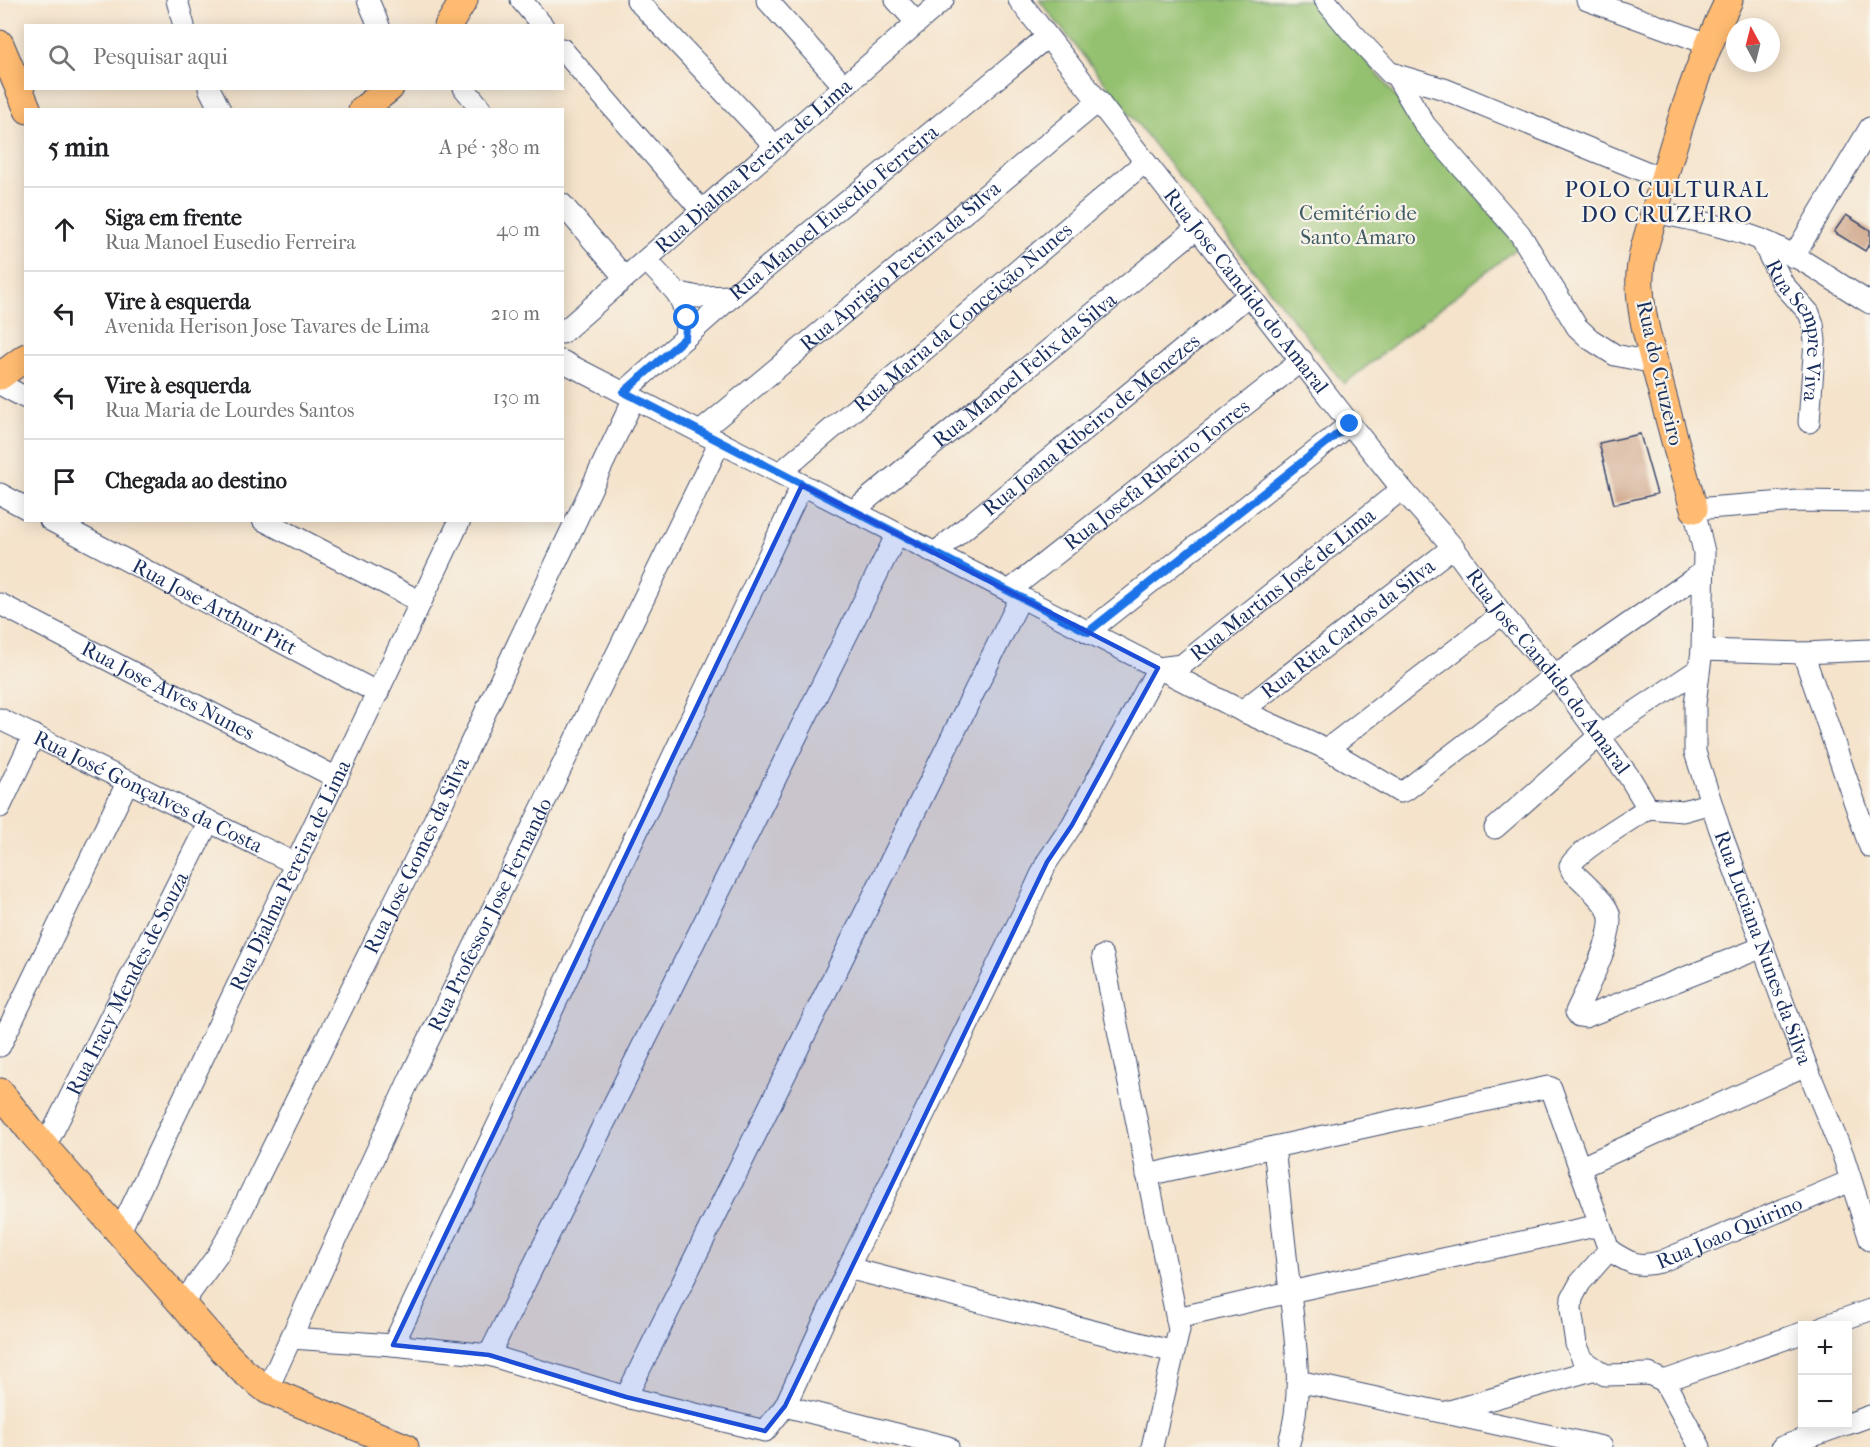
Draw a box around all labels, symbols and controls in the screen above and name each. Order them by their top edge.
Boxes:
north arrow [1726,18,1780,72]
search box [24,24,564,90]
icon: search [45,41,78,74]
text: Pesquisar aqui [93,44,228,70]
street label: Rua Djalma Pereira de Lima [650,73,857,258]
street label: Rua Manoel Eusedio Ferreira [724,119,943,305]
text: 5 min [48,132,109,163]
text: A pé · 380 m [439,136,540,159]
street label: Rua Aprigio Pereira da Silva [795,176,1005,356]
district label: POLO CULTURAL DO CRUZEIRO [1565,177,1769,228]
street label: Rua Jose Candido do Amaral [1159,183,1334,398]
park label: Cemitério de Santo Amaro [1299,201,1417,249]
text: Siga em frente [105,205,242,231]
icon: ahead [48,213,81,246]
street label: Rua Maria da Conceição Nunes [849,217,1077,417]
text: 40 m [496,218,540,241]
text: Rua Manoel Eusedio Ferreira [105,231,356,254]
street label: Rua Sempre Viva [1761,255,1827,403]
street label: Rua Manoel Felix da Silva [928,287,1121,452]
text: Vire à esquerda [105,289,250,315]
icon: left [48,297,81,330]
street label: Rua do Cruzeiro [1632,298,1688,448]
text: 210 m [491,302,540,325]
route start [673,304,699,330]
text: Avenida Herison Jose Tavares de Lima [105,315,429,338]
street label: Rua Joana Ribeiro de Menezes [978,328,1205,521]
text: Vire à esquerda [105,373,250,399]
icon: left [48,381,81,414]
text: 130 m [493,386,540,409]
street label: Rua Josefa Ribeiro Torres [1059,394,1255,555]
text: Rua Maria de Lourdes Santos [105,399,354,422]
route end [1336,410,1362,436]
icon: arrive [48,465,81,498]
text: Chegada ao destino [105,468,287,494]
street label: Rua Martins José de Lima [1185,503,1380,666]
street label: Rua Jose Arthur Pitt [128,554,301,660]
street label: Rua Rita Carlos da Silva [1256,554,1440,704]
street label: Rua Jose Candido do Amaral [1461,564,1635,779]
street label: Rua Jose Alves Nunes [77,636,259,745]
street label: Rua José Gonçalves da Costa [30,725,267,858]
street label: Rua Jose Gomes da Silva [359,753,474,958]
street label: Rua Djalma Pereira de Lima [225,756,356,995]
street label: Rua Professor Jose Fernando [423,794,557,1035]
street label: Rua Luciana Nunes da Silva [1709,827,1817,1068]
street label: Rua Iracy Mendes de Souza [61,868,194,1099]
street label: Rua Joao Quirino [1653,1191,1806,1274]
map controls [1798,1321,1852,1429]
button: + [1798,1321,1852,1375]
button: − [1798,1375,1852,1429]

